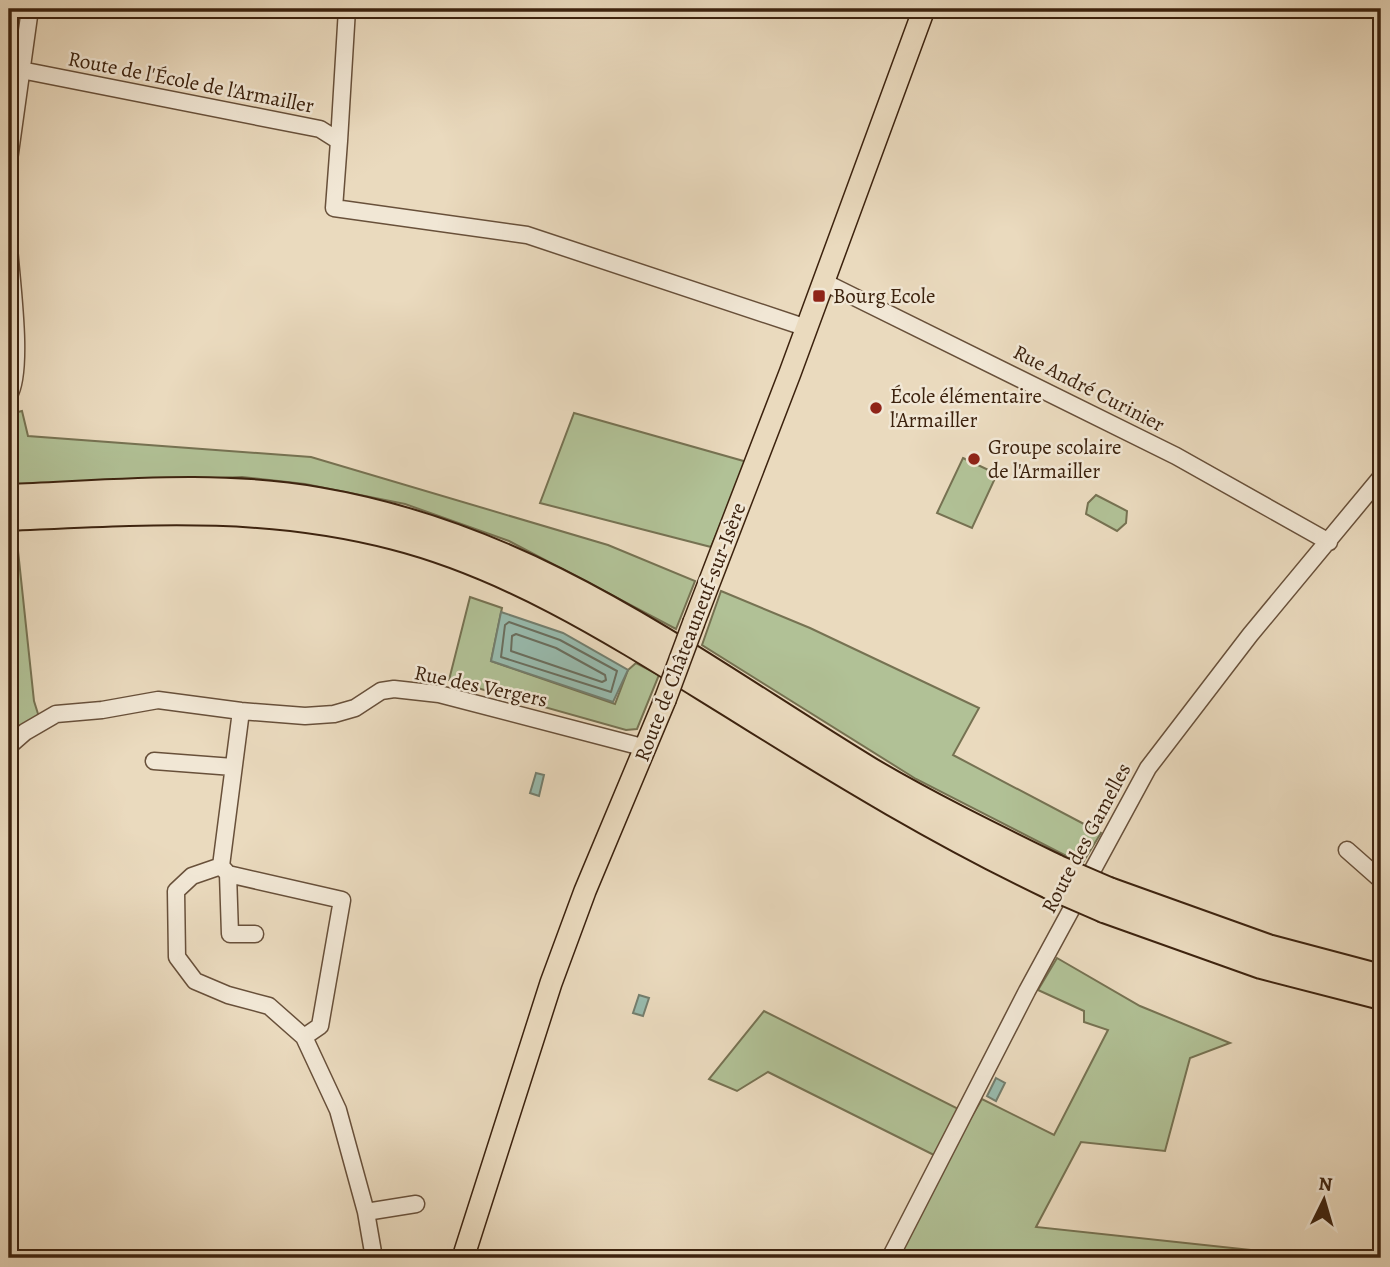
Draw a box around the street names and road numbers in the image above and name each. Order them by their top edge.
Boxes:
street label: Route de l'École de l'Armailler [66,44,316,120]
street label: Rue André Curinier [1008,338,1170,438]
street label: Route de Châteauneuf-sur-Isère [628,499,752,765]
street label: Rue des Vergers [412,658,550,714]
street label: Route des Gamelles [1035,758,1137,918]

